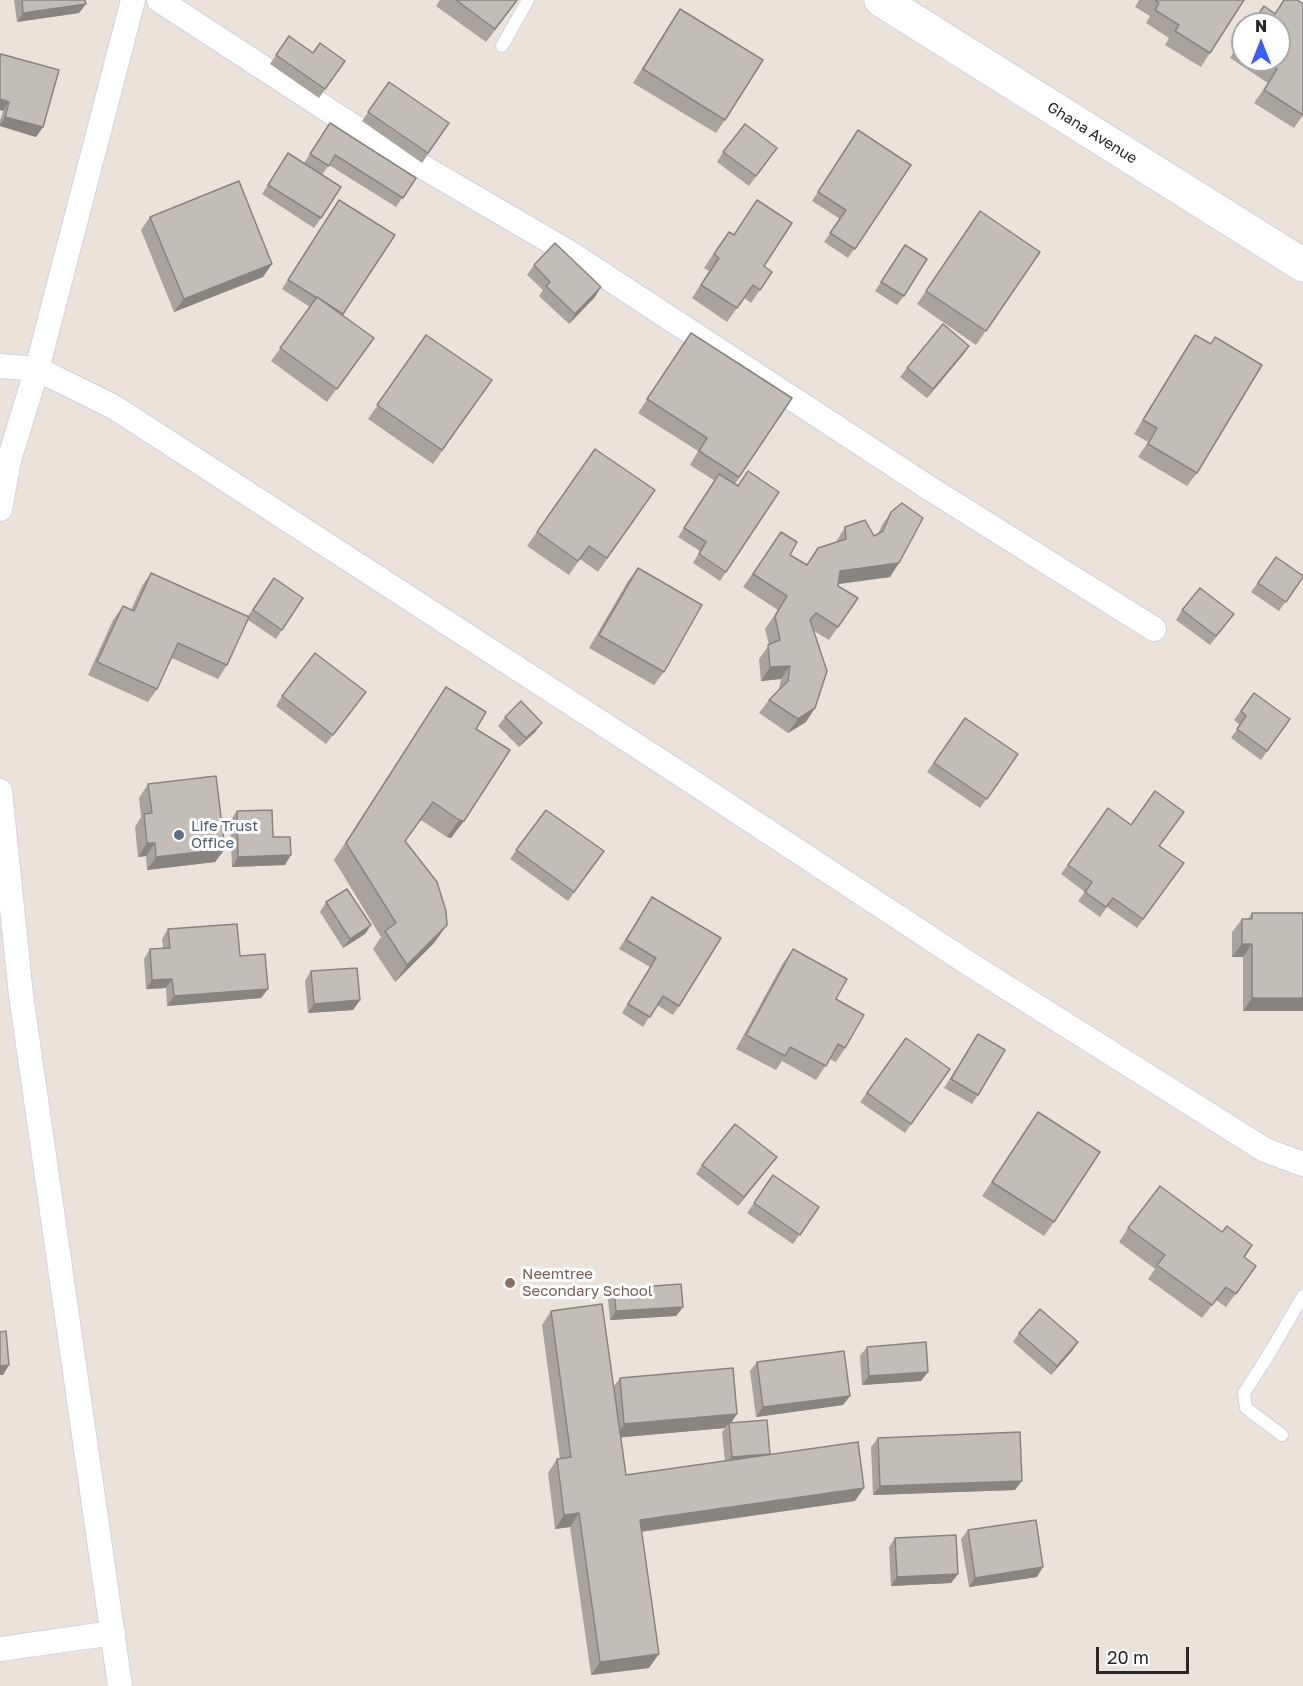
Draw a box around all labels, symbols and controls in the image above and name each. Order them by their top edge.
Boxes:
north arrow [1231,12,1291,72]
text: N [1255,16,1267,36]
street label: Ghana Avenue [1044,98,1140,168]
place label: Life Trust Office [191,817,258,852]
marker: Life Trust Office [172,828,186,842]
place label: Neemtree Secondary School [522,1265,653,1300]
marker: Neemtree Secondary School [503,1276,517,1290]
scale bar [1099,1635,1192,1673]
text: 20 m [1107,1646,1149,1668]

